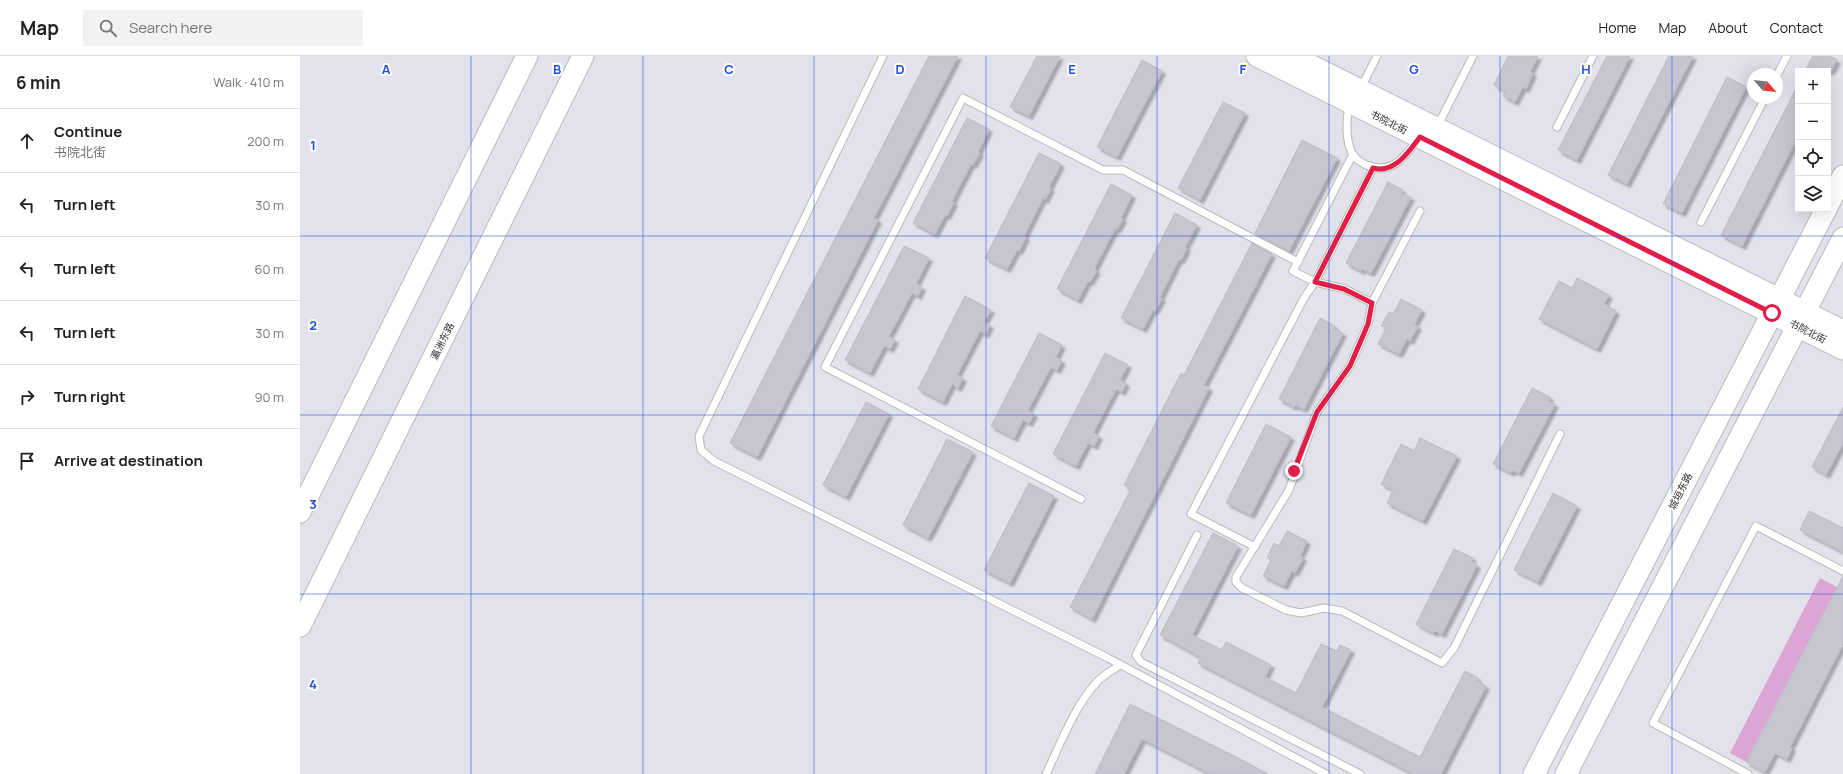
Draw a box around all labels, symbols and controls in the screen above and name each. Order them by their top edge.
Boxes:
search box [83,10,363,46]
text: Map [20,15,59,41]
icon: search [97,17,119,39]
text: Search here [129,17,212,38]
text: Home [1599,18,1636,37]
text: Map [1658,18,1686,37]
text: About [1708,18,1748,37]
text: Contact [1770,18,1823,37]
text: A [382,60,391,78]
text: B [553,60,561,78]
text: C [724,60,734,78]
text: D [895,60,905,78]
text: E [1068,60,1076,78]
text: F [1240,60,1247,78]
text: G [1409,60,1419,78]
text: H [1581,60,1591,78]
north arrow [1747,68,1783,104]
map controls [1795,68,1831,212]
button: + [1795,68,1831,104]
text: 6 min [16,71,61,94]
text: Walk · 410 m [213,73,284,91]
button: − [1795,104,1831,140]
street label: 书院北街 [1368,107,1410,137]
text: Continue [54,121,122,142]
icon: ahead [16,130,38,152]
text: 200 m [247,132,284,150]
text: 1 [310,136,316,154]
button: locate [1795,140,1831,176]
text: 书院北街 [54,143,106,161]
button: layers [1795,176,1831,212]
icon: left [16,194,38,216]
text: Turn left [54,194,116,215]
text: 30 m [255,196,284,214]
icon: left [16,258,38,280]
text: Turn left [54,258,116,279]
text: 60 m [254,260,284,278]
route start [1763,304,1781,322]
text: 2 [309,316,317,334]
street label: 书院北街 [1787,316,1829,346]
street label: 瀛洲东路 [427,320,457,362]
icon: left [16,322,38,344]
text: Turn left [54,322,116,343]
text: 30 m [255,324,284,342]
icon: right [16,386,38,408]
text: Turn right [54,386,125,407]
text: 90 m [254,388,284,406]
icon: arrive [16,450,38,472]
text: Arrive at destination [54,450,203,471]
route end [1285,462,1303,480]
street label: 城垣东路 [1665,470,1695,512]
text: 3 [309,495,317,513]
text: 4 [309,675,317,693]

